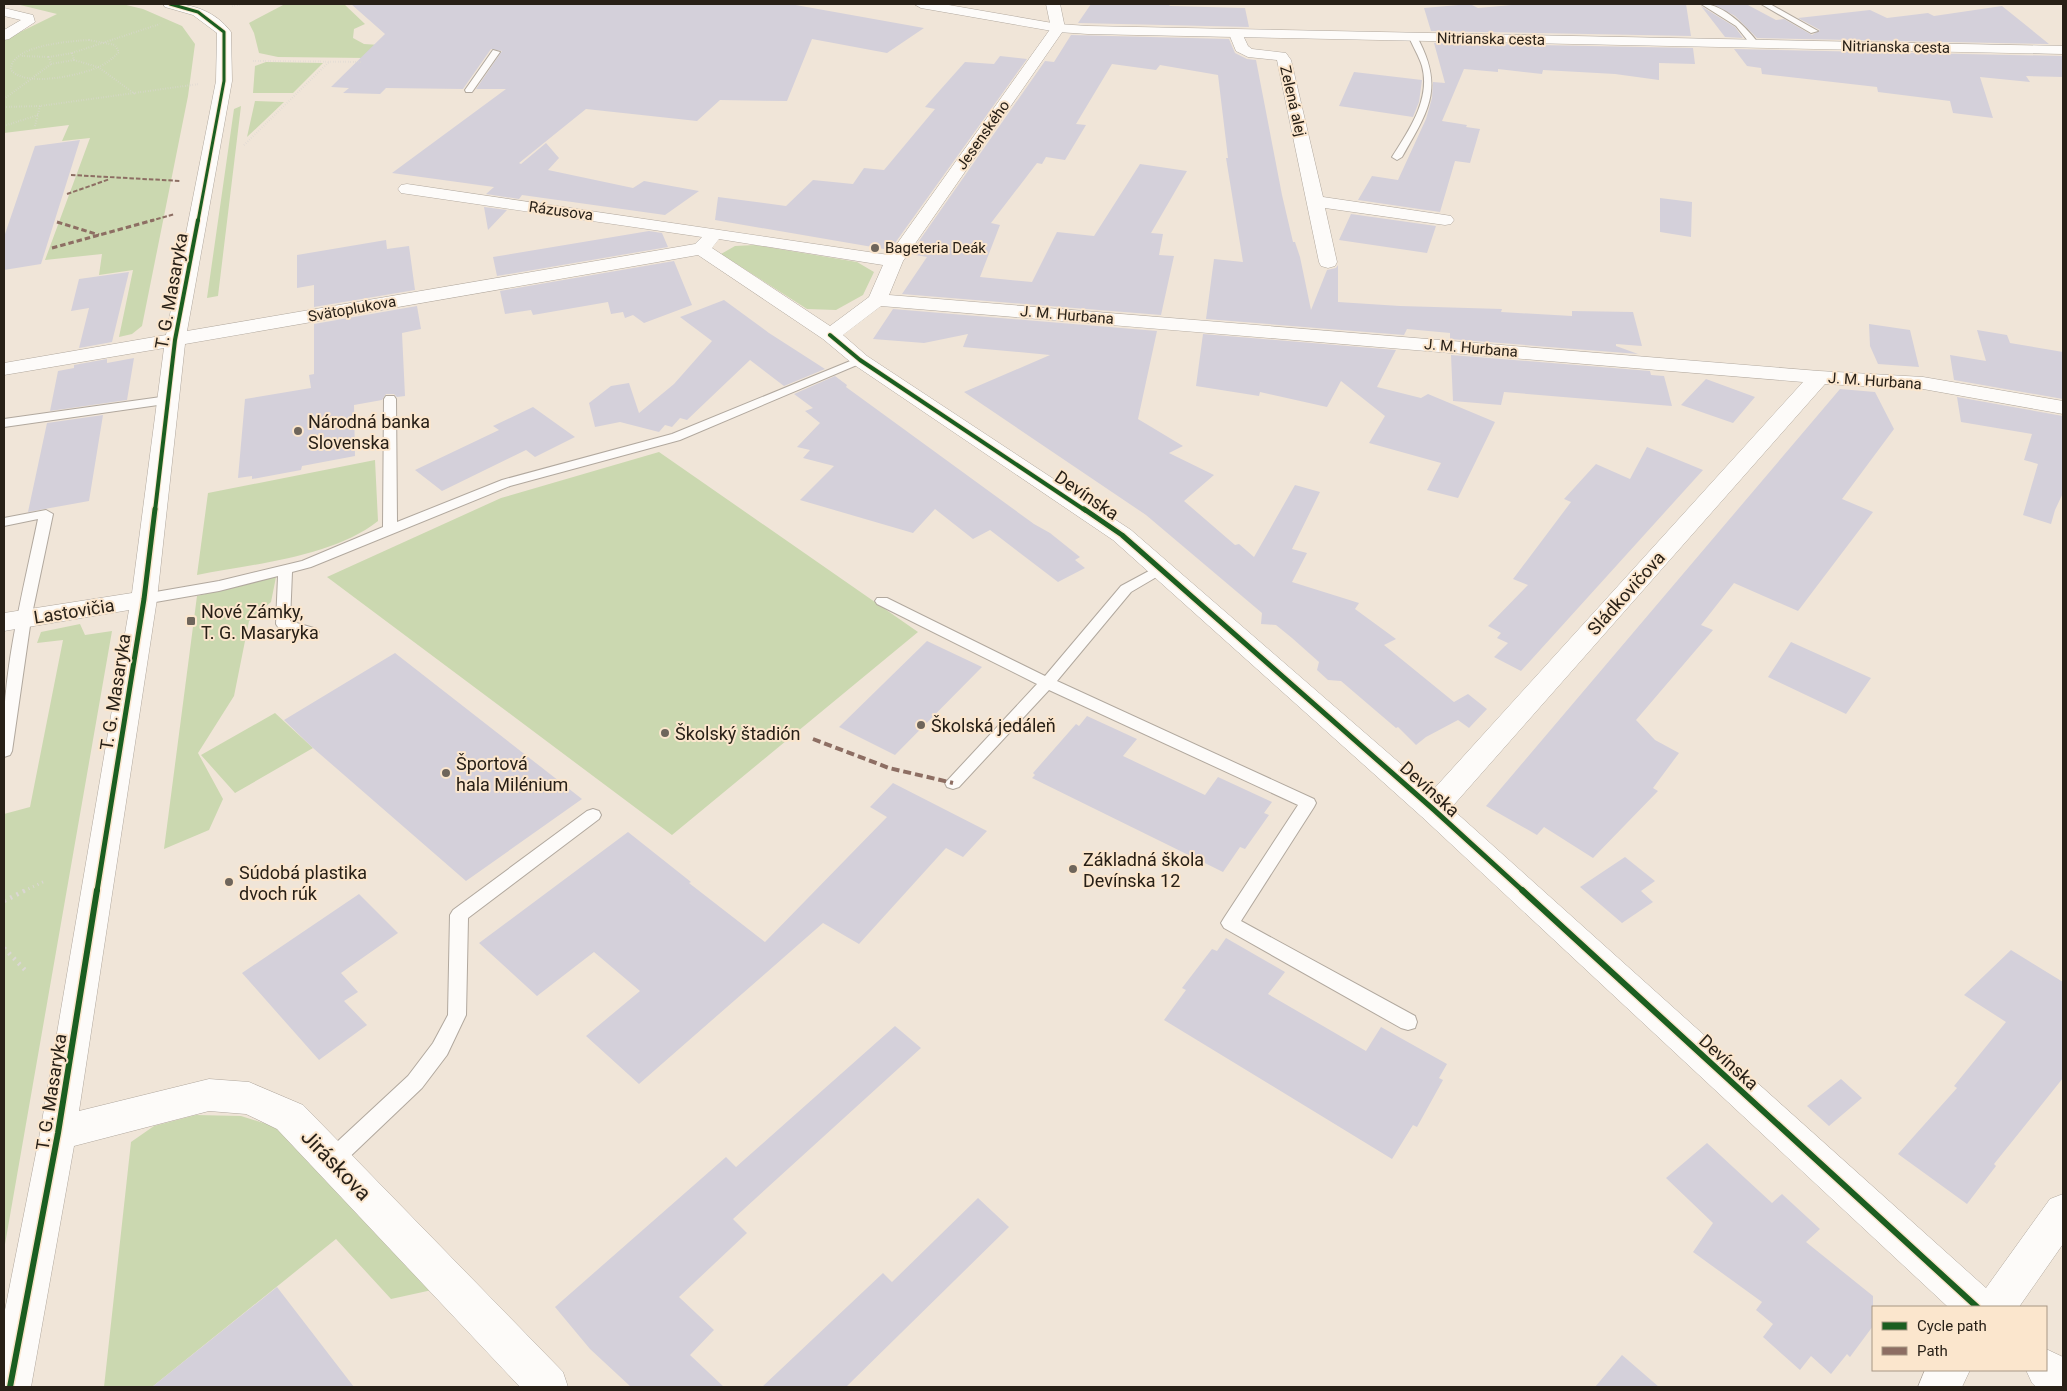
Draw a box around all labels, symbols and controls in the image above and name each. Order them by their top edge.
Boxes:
street label: Nitrianska cesta [1437,29,1545,49]
street label: Nitrianska cesta [1842,37,1950,57]
street label: Zelená alej [1276,64,1310,138]
street label: Jesenského [953,97,1013,173]
street label: Rázusova [528,198,594,224]
street label: T. G. Masaryka [150,231,192,351]
place label: Bageteria Deák [885,239,986,257]
marker: Bageteria Deák [869,242,881,254]
street label: Svätoplukova [306,292,398,326]
street label: J. M. Hurbana [1019,302,1115,328]
street label: J. M. Hurbana [1423,335,1519,361]
street label: J. M. Hurbana [1828,369,1922,393]
place label: Národná banka Slovenska [308,411,430,453]
marker: Národná banka Slovenska [292,425,304,437]
street label: Devínska [1051,466,1123,524]
street label: Sládkovičova [1583,547,1669,639]
street label: Lastovičia [32,594,116,628]
place label: Nové Zámky, T. G. Masaryka [201,601,319,643]
marker: Nové Zámky, T. G. Masaryka [185,615,197,627]
street label: T. G. Masaryka [95,632,135,752]
place label: Školská jedáleň [931,715,1056,736]
marker: Školská jedáleň [915,719,927,731]
place label: Školský štadión [675,723,801,744]
marker: Školský štadión [659,727,671,739]
place label: Športová hala Milénium [456,753,568,795]
street label: Devínska [1396,757,1464,821]
marker: Športová hala Milénium [440,767,452,779]
place label: Základná škola Devínska 12 [1083,849,1204,891]
place label: Súdobá plastika dvoch rúk [239,862,367,904]
marker: Základná škola Devínska 12 [1067,863,1079,875]
marker: Súdobá plastika dvoch rúk [223,876,235,888]
street label: Devínska [1695,1030,1763,1094]
street label: T. G. Masaryka [31,1032,71,1152]
street label: Jiráskova [296,1124,376,1206]
legend [1872,1306,2047,1371]
text: Cycle path [1917,1317,1987,1335]
text: Path [1917,1342,1948,1360]

